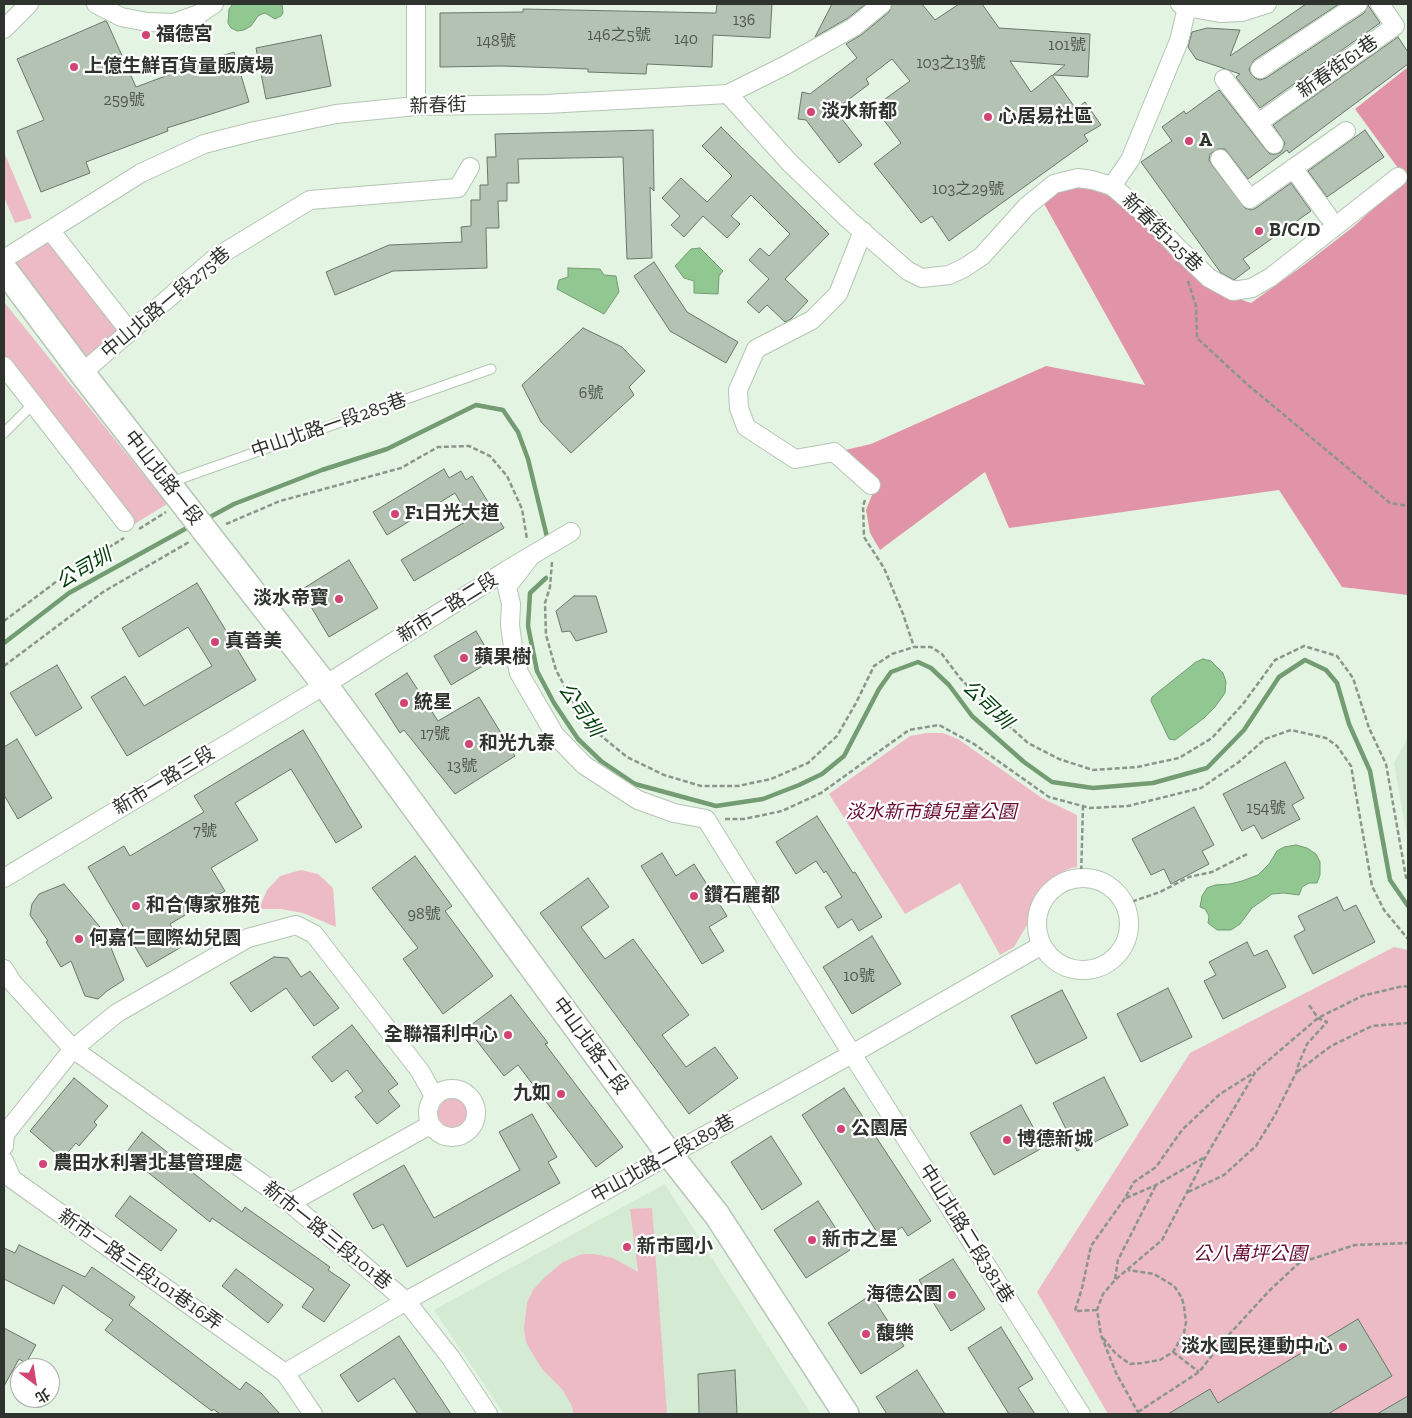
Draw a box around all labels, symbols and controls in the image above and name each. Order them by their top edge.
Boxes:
house number: 136 [733,10,755,30]
place label: 福德宮 [156,24,213,46]
house number: 146之5號 [587,25,651,45]
marker: 福德宮 [140,29,152,41]
house number: 140 [674,29,698,49]
house number: 148號 [476,31,516,51]
street label: 新春街61巷 [1293,31,1383,103]
house number: 101號 [1048,35,1086,55]
house number: 103之13號 [916,53,986,73]
place label: 上億生鮮百貨量販廣場 [84,56,274,78]
marker: 上億生鮮百貨量販廣場 [68,61,80,73]
house number: 259號 [104,90,144,110]
street label: 新春街 [409,94,467,118]
place label: 淡水新都 [821,101,897,123]
marker: 淡水新都 [805,106,817,118]
place label: 心居易社區 [998,106,1093,128]
marker: 心居易社區 [982,111,994,123]
place label: A [1199,130,1212,152]
marker: A [1183,135,1195,147]
house number: 103之29號 [932,179,1004,199]
street label: 新春街125巷 [1117,189,1207,277]
place label: B/C/D [1269,220,1320,242]
marker: B/C/D [1253,225,1265,237]
street label: 中山北路一段275巷 [97,242,235,364]
house number: 6號 [579,383,603,403]
street label: 中山北路一段285巷 [248,389,410,463]
street label: 中山北路一段 [119,426,207,530]
place label: F1日光大道 [405,503,499,525]
marker: F1日光大道 [389,508,401,520]
water label: 公司圳 [52,544,116,594]
street label: 新市一路二段 [394,568,502,648]
place label: 淡水帝寶 [253,588,329,610]
marker: 淡水帝寶 [333,593,345,605]
place label: 真善美 [225,631,282,653]
marker: 真善美 [209,636,221,648]
place label: 蘋果樹 [474,647,531,669]
marker: 蘋果樹 [458,652,470,664]
water label: 公司圳 [957,676,1017,734]
water label: 公司圳 [553,679,607,741]
place label: 統星 [414,692,452,714]
marker: 統星 [398,697,410,709]
house number: 17號 [420,724,450,744]
place label: 和光九泰 [479,733,555,755]
marker: 和光九泰 [463,738,475,750]
street label: 新市一路三段 [109,742,219,820]
house number: 13號 [447,756,477,776]
house number: 154號 [1247,798,1285,818]
park label: 淡水新市鎮兒童公園 [846,802,1016,824]
house number: 7號 [193,821,217,841]
place label: 鑽石麗都 [704,885,780,907]
marker: 鑽石麗都 [688,890,700,902]
place label: 和合傳家雅苑 [146,895,260,917]
marker: 和合傳家雅苑 [130,900,142,912]
house number: 98號 [407,904,441,924]
place label: 何嘉仁國際幼兒園 [89,928,241,950]
marker: 何嘉仁國際幼兒園 [73,933,85,945]
house number: 10號 [843,966,875,986]
street label: 中山北路二段 [547,993,633,1099]
place label: 全聯福利中心 [384,1024,498,1046]
marker: 全聯福利中心 [502,1029,514,1041]
place label: 九如 [513,1083,551,1105]
marker: 九如 [555,1088,567,1100]
street label: 中山北路二段189巷 [587,1110,739,1208]
place label: 公園居 [851,1118,908,1140]
marker: 公園居 [835,1123,847,1135]
place label: 博德新城 [1017,1129,1093,1151]
marker: 博德新城 [1001,1134,1013,1146]
place label: 農田水利署北基管理處 [53,1153,243,1175]
marker: 農田水利署北基管理處 [37,1158,49,1170]
street label: 中山北路二段381巷 [914,1160,1018,1308]
street label: 新市一路三段101巷 [258,1177,396,1295]
street label: 新市一路三段101巷16弄 [54,1205,226,1335]
place label: 新市之星 [822,1229,898,1251]
marker: 新市之星 [806,1234,818,1246]
place label: 新市國小 [637,1236,713,1258]
marker: 新市國小 [621,1241,633,1253]
park label: 公八萬坪公園 [1193,1244,1307,1266]
place label: 海德公園 [866,1284,942,1306]
marker: 海德公園 [946,1289,958,1301]
place label: 馥樂 [876,1323,914,1345]
marker: 馥樂 [860,1328,872,1340]
place label: 淡水國民運動中心 [1181,1336,1333,1358]
marker: 淡水國民運動中心 [1337,1341,1349,1353]
north arrow [10,1358,60,1408]
text: 北 [32,1385,53,1406]

